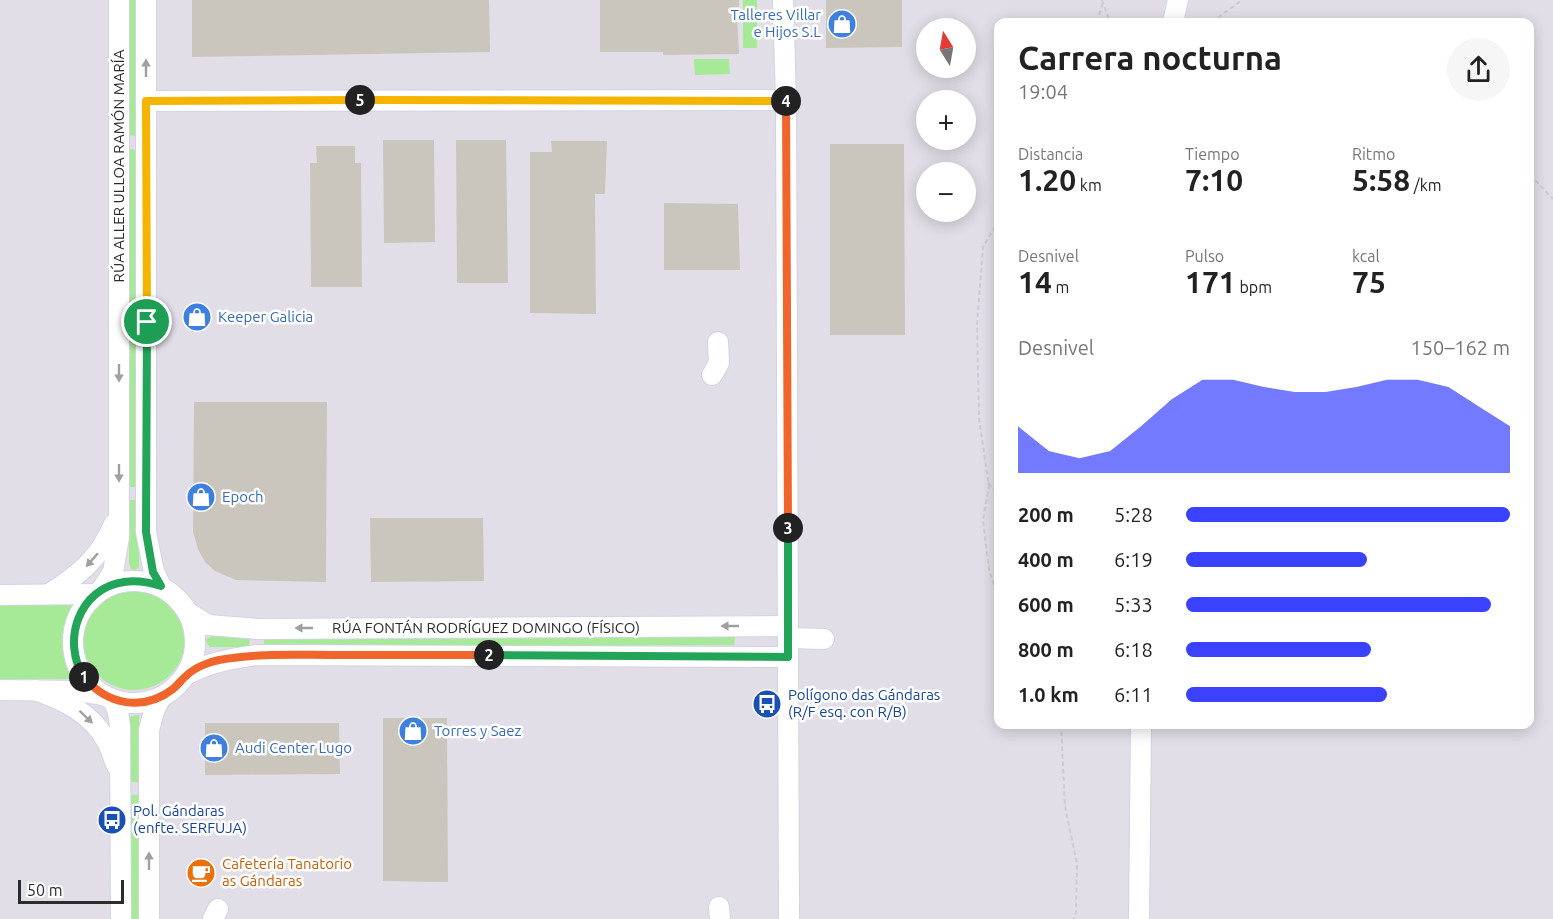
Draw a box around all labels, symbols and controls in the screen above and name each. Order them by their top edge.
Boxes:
place label: Talleres Villar e Hijos S.L [731,6,821,40]
shop icon: Talleres Villar e Hijos S.L [826,8,858,40]
north arrow [916,18,976,78]
map controls [916,18,976,222]
button: share [1447,38,1510,101]
text: Carrera nocturna [1018,39,1282,76]
street label: RÚA ALLER ULLOA RAMÓN MARÍA [110,49,127,282]
one-way arrow [141,59,151,78]
text: 19:04 [1018,80,1068,103]
pin: 5 [345,85,375,115]
pin: 4 [771,86,801,116]
button: + [916,90,976,150]
text: 5 [355,91,365,109]
text: 4 [781,92,791,110]
text: Distancia [1018,145,1083,163]
text: Tiempo [1185,145,1240,163]
text: Ritmo [1352,145,1395,163]
button: − [916,162,976,222]
text: 1.20 [1018,163,1076,197]
text: 7:10 [1185,163,1243,197]
text: 5:58 [1352,163,1410,197]
text: km [1076,176,1102,194]
text: /km [1410,176,1442,194]
text: Desnivel [1018,247,1079,265]
text: Pulso [1185,247,1224,265]
text: kcal [1352,247,1380,265]
text: 14 [1018,265,1052,299]
text: 171 [1185,265,1236,299]
text: 75 [1352,265,1386,299]
text: m [1052,278,1069,296]
text: bpm [1236,278,1272,296]
pin [121,296,172,347]
shop icon: Keeper Galicia [181,301,213,333]
icon: arrive [130,305,163,338]
place label: Keeper Galicia [218,308,313,325]
text: Desnivel [1018,336,1094,359]
text: 150–162 m [1411,336,1510,359]
one-way arrow [114,364,124,383]
one-way arrow [114,464,124,483]
shop icon: Epoch [185,481,217,513]
place label: Epoch [222,488,264,505]
text: 200 m [1018,503,1074,526]
text: 5:28 [1114,503,1153,526]
pin: 3 [773,513,803,543]
text: 3 [783,519,793,537]
text: 400 m [1018,548,1074,571]
text: 6:19 [1114,548,1153,571]
one-way arrow [86,552,99,567]
text: 600 m [1018,593,1074,616]
text: 5:33 [1114,593,1153,616]
street label: RÚA FONTÁN RODRÍGUEZ DOMINGO (FÍSICO) [332,619,640,636]
one-way arrow [720,621,739,631]
one-way arrow [294,623,313,633]
text: 800 m [1018,638,1074,661]
text: 6:18 [1114,638,1153,661]
pin: 2 [474,640,504,670]
text: 2 [484,646,494,664]
pin: 1 [69,662,99,692]
text: 1 [79,668,89,686]
text: 1.0 km [1018,683,1079,706]
text: 6:11 [1114,683,1153,706]
place label: Polígono das Gándaras (R/F esq. con R/B) [788,686,940,720]
bus stop icon: Polígono das Gándaras (R/F esq. con R/B) [751,688,783,720]
one-way arrow [79,710,93,724]
shop icon: Torres y Saez [397,715,429,747]
place label: Torres y Saez [434,722,522,739]
shop icon: Audi Center Lugo [198,732,230,764]
place label: Audi Center Lugo [235,739,352,756]
place label: Pol. Gándaras (enfte. SERFUJA) [133,802,247,836]
bus stop icon: Pol. Gándaras (enfte. SERFUJA) [96,804,128,836]
one-way arrow [144,851,154,870]
place label: Cafetería Tanatorio as Gándaras [222,855,352,889]
cafe icon: Cafetería Tanatorio as Gándaras [185,857,217,889]
scale bar [18,877,124,904]
text: 50 m [27,881,63,899]

